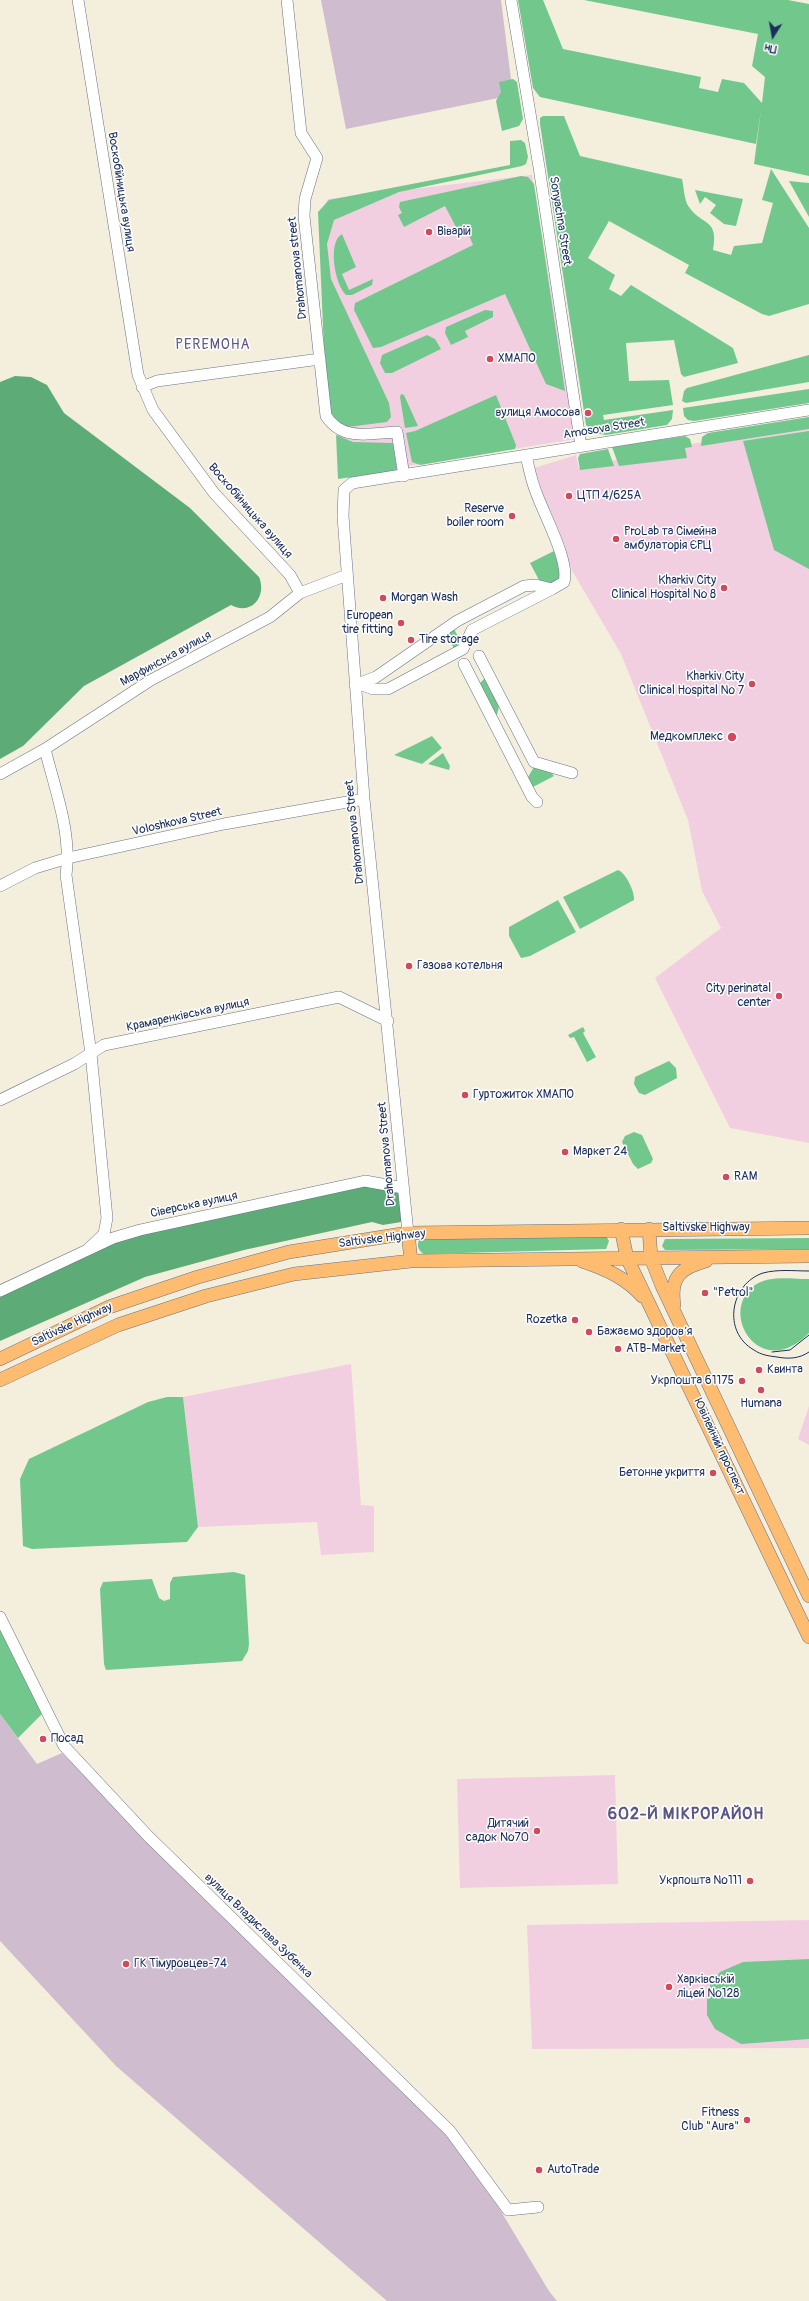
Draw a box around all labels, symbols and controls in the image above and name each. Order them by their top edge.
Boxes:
north arrow [753,16,793,56]
text: Пн [763,41,778,56]
street label: Воскобійницька вулиця [104,131,138,253]
street label: Sonyachna Street [546,176,574,266]
street label: Drahomanova street [285,216,311,320]
place label: Віварій [437,225,471,239]
marker: Віварій [424,227,434,237]
district label: PEREMOHA [175,337,251,353]
place label: ХМАПО [498,352,536,366]
marker: ХМАПО [485,354,495,364]
place label: вулиця Амосова [495,406,580,420]
marker: вулиця Амосова [583,408,593,418]
street label: Amosova Street [562,415,646,443]
street label: Воскобійницька вулиця [205,460,295,562]
place label: ЦТП 4/625А [577,489,641,503]
marker: ЦТП 4/625А [564,491,574,501]
place label: Reserve boiler room [447,502,504,530]
marker: Reserve boiler room [507,511,517,521]
place label: ProLab та Сімейна амбулаторія ЄРЦ [624,525,717,553]
marker: ProLab та Сімейна амбулаторія ЄРЦ [611,534,621,544]
place label: Kharkiv City Clinical Hospital № 8 [611,574,716,602]
marker: Kharkiv City Clinical Hospital № 8 [719,583,729,593]
place label: Morgan Wash [391,591,458,605]
marker: Morgan Wash [378,593,388,603]
place label: European tire fitting [342,609,393,637]
marker: European tire fitting [396,618,406,628]
street label: Марфинська вулиця [118,628,214,690]
place label: Tire storage [419,633,479,647]
marker: Tire storage [406,635,416,645]
place label: Kharkiv City Clinical Hospital № 7 [639,670,744,698]
marker: Kharkiv City Clinical Hospital № 7 [747,679,757,689]
place label: Медкомплекс [650,730,723,744]
marker: Медкомплекс [726,731,738,743]
street label: Drahomanova Street [342,779,368,885]
street label: Voloshkova Street [131,805,223,839]
place label: Газова котельня [417,959,503,973]
marker: Газова котельня [404,961,414,971]
place label: City perinatal center [706,982,771,1010]
marker: City perinatal center [774,991,784,1001]
street label: Крамаренківська вулиця [125,995,251,1035]
place label: Гуртожиток ХМАПО [473,1088,574,1102]
marker: Гуртожиток ХМАПО [460,1090,470,1100]
street label: Drahomanova Street [375,1101,399,1207]
place label: Маркет 24 [573,1145,627,1159]
marker: Маркет 24 [560,1147,570,1157]
place label: RAM [734,1170,757,1184]
marker: RAM [721,1172,731,1182]
street label: Сіверська вулиця [149,1189,239,1221]
street label: Saltivske Highway [662,1221,750,1235]
street label: Saltivske Highway [338,1227,426,1251]
place label: "Petrol" [713,1286,753,1300]
marker: "Petrol" [700,1288,710,1298]
street label: Saltivske Highway [29,1300,115,1350]
place label: Rozetka [526,1313,567,1327]
marker: Rozetka [570,1315,580,1325]
place label: Бажаємо здоровʼя [597,1325,692,1339]
marker: Бажаємо здоровʼя [584,1327,594,1337]
place label: ATB-Market [626,1342,686,1356]
marker: ATB-Market [613,1344,623,1354]
place label: Квинта [767,1363,803,1377]
marker: Квинта [754,1365,764,1375]
place label: Укрпошта 61175 [650,1374,734,1388]
marker: Укрпошта 61175 [737,1376,747,1386]
marker: Humana [756,1385,766,1395]
street label: Ювілейний проспект [690,1397,748,1497]
place label: Humana [740,1397,782,1411]
place label: Бетонне укриття [619,1466,705,1480]
marker: Бетонне укриття [708,1468,718,1478]
place label: Посад [51,1732,84,1746]
marker: Посад [38,1734,48,1744]
district label: 602-Й МІКРОРАЙОН [608,1805,764,1825]
place label: Дитячий садок №70 [466,1817,529,1845]
marker: Дитячий садок №70 [532,1826,542,1836]
street label: вулиця Владислава Зубенка [201,1871,315,1981]
place label: Укрпошта №111 [659,1874,742,1888]
marker: Укрпошта №111 [745,1876,755,1886]
place label: ГК Тімуровцев-74 [134,1957,227,1971]
marker: ГК Тімуровцев-74 [121,1959,131,1969]
place label: Харківській ліцей №128 [677,1973,739,2001]
marker: Харківській ліцей №128 [664,1982,674,1992]
place label: Fitness Club "Aura" [681,2106,739,2134]
marker: Fitness Club "Aura" [742,2115,752,2125]
place label: AutoTrade [547,2163,599,2177]
marker: AutoTrade [534,2165,544,2175]

